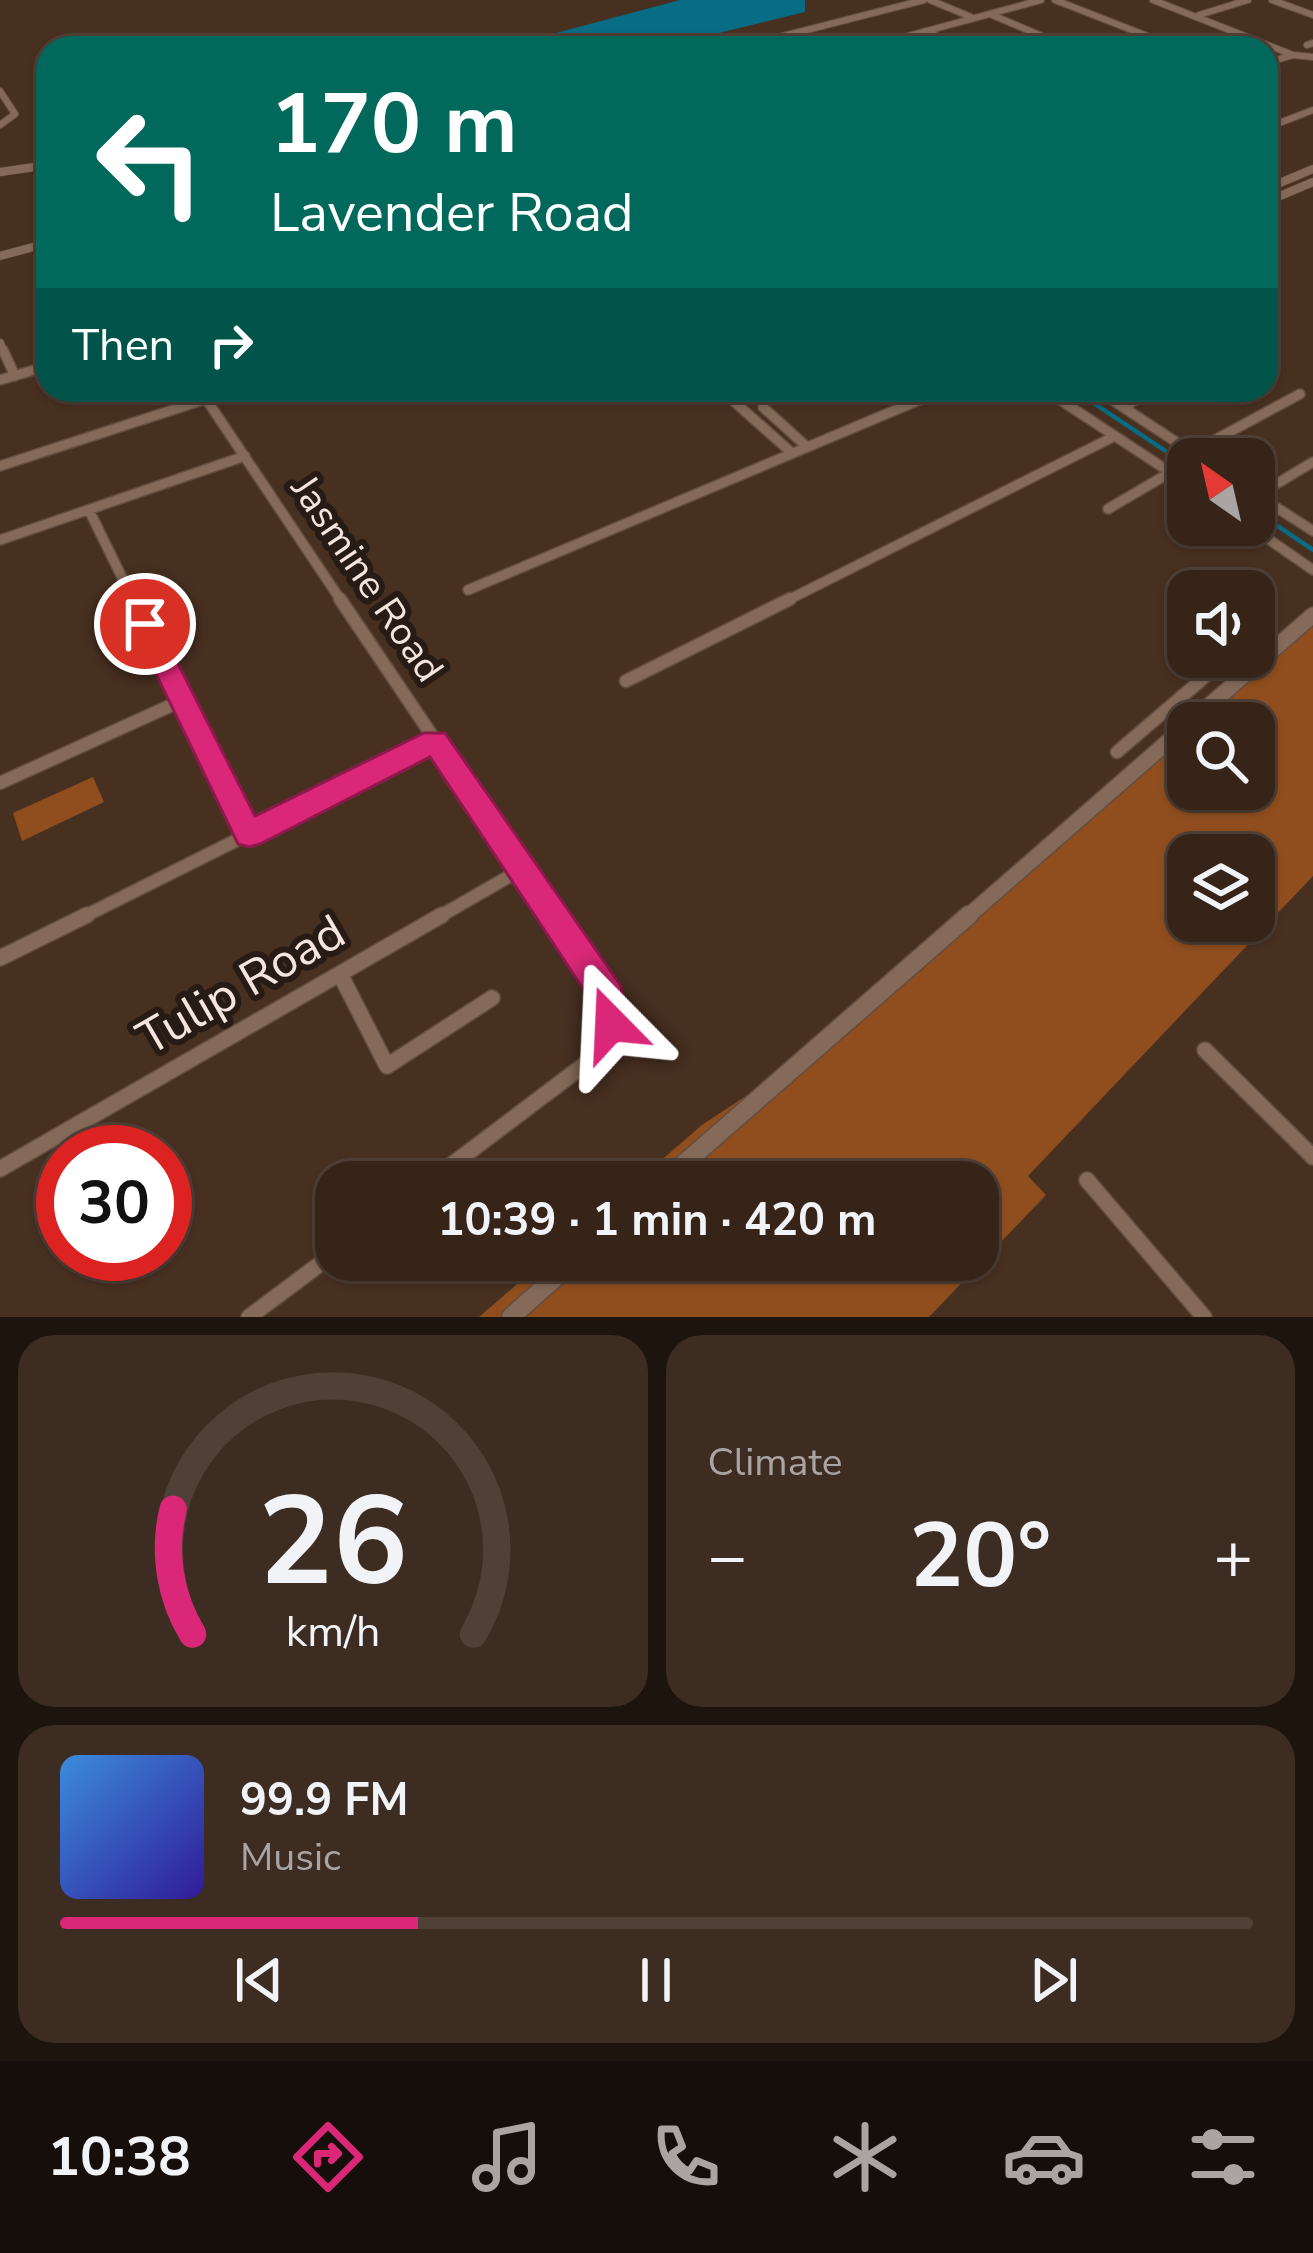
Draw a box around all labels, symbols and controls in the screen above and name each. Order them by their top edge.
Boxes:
text: 170 m [270,67,518,182]
icon: left [72,84,228,240]
text: Lavender Road [270,176,634,250]
icon: right [198,312,264,378]
text: Then [72,315,174,376]
north arrow [1167,438,1275,546]
map controls [1167,438,1275,942]
street label: Jasmine Road [278,465,456,693]
button: sound [1167,570,1275,678]
pin [94,573,196,675]
icon: arrive [112,591,178,657]
button: search [1167,702,1275,810]
button: layers [1167,834,1275,942]
street label: Tulip Road [125,899,357,1071]
position arrow [548,961,674,1087]
speed limit sign: 30 [36,1125,192,1281]
text: 10:39 · 1 min · 420 m [437,1190,877,1251]
text: Climate [708,1436,843,1489]
text: 26 [258,1457,408,1627]
text: 20° [909,1495,1051,1618]
text: − [708,1512,747,1602]
text: + [1213,1512,1253,1602]
text: km/h [285,1603,380,1661]
text: 99.9 FM [240,1770,409,1831]
text: Music [240,1831,341,1884]
icon: previous [226,1947,292,2013]
icon: pause [623,1947,689,2013]
icon: next [1021,1947,1087,2013]
icon: directions [286,2115,370,2199]
icon: music [465,2115,549,2199]
icon: phone [644,2115,728,2199]
icon: climate [823,2115,907,2199]
icon: car [1002,2115,1086,2199]
icon: filters [1181,2115,1265,2199]
text: 10:38 [48,2120,191,2194]

